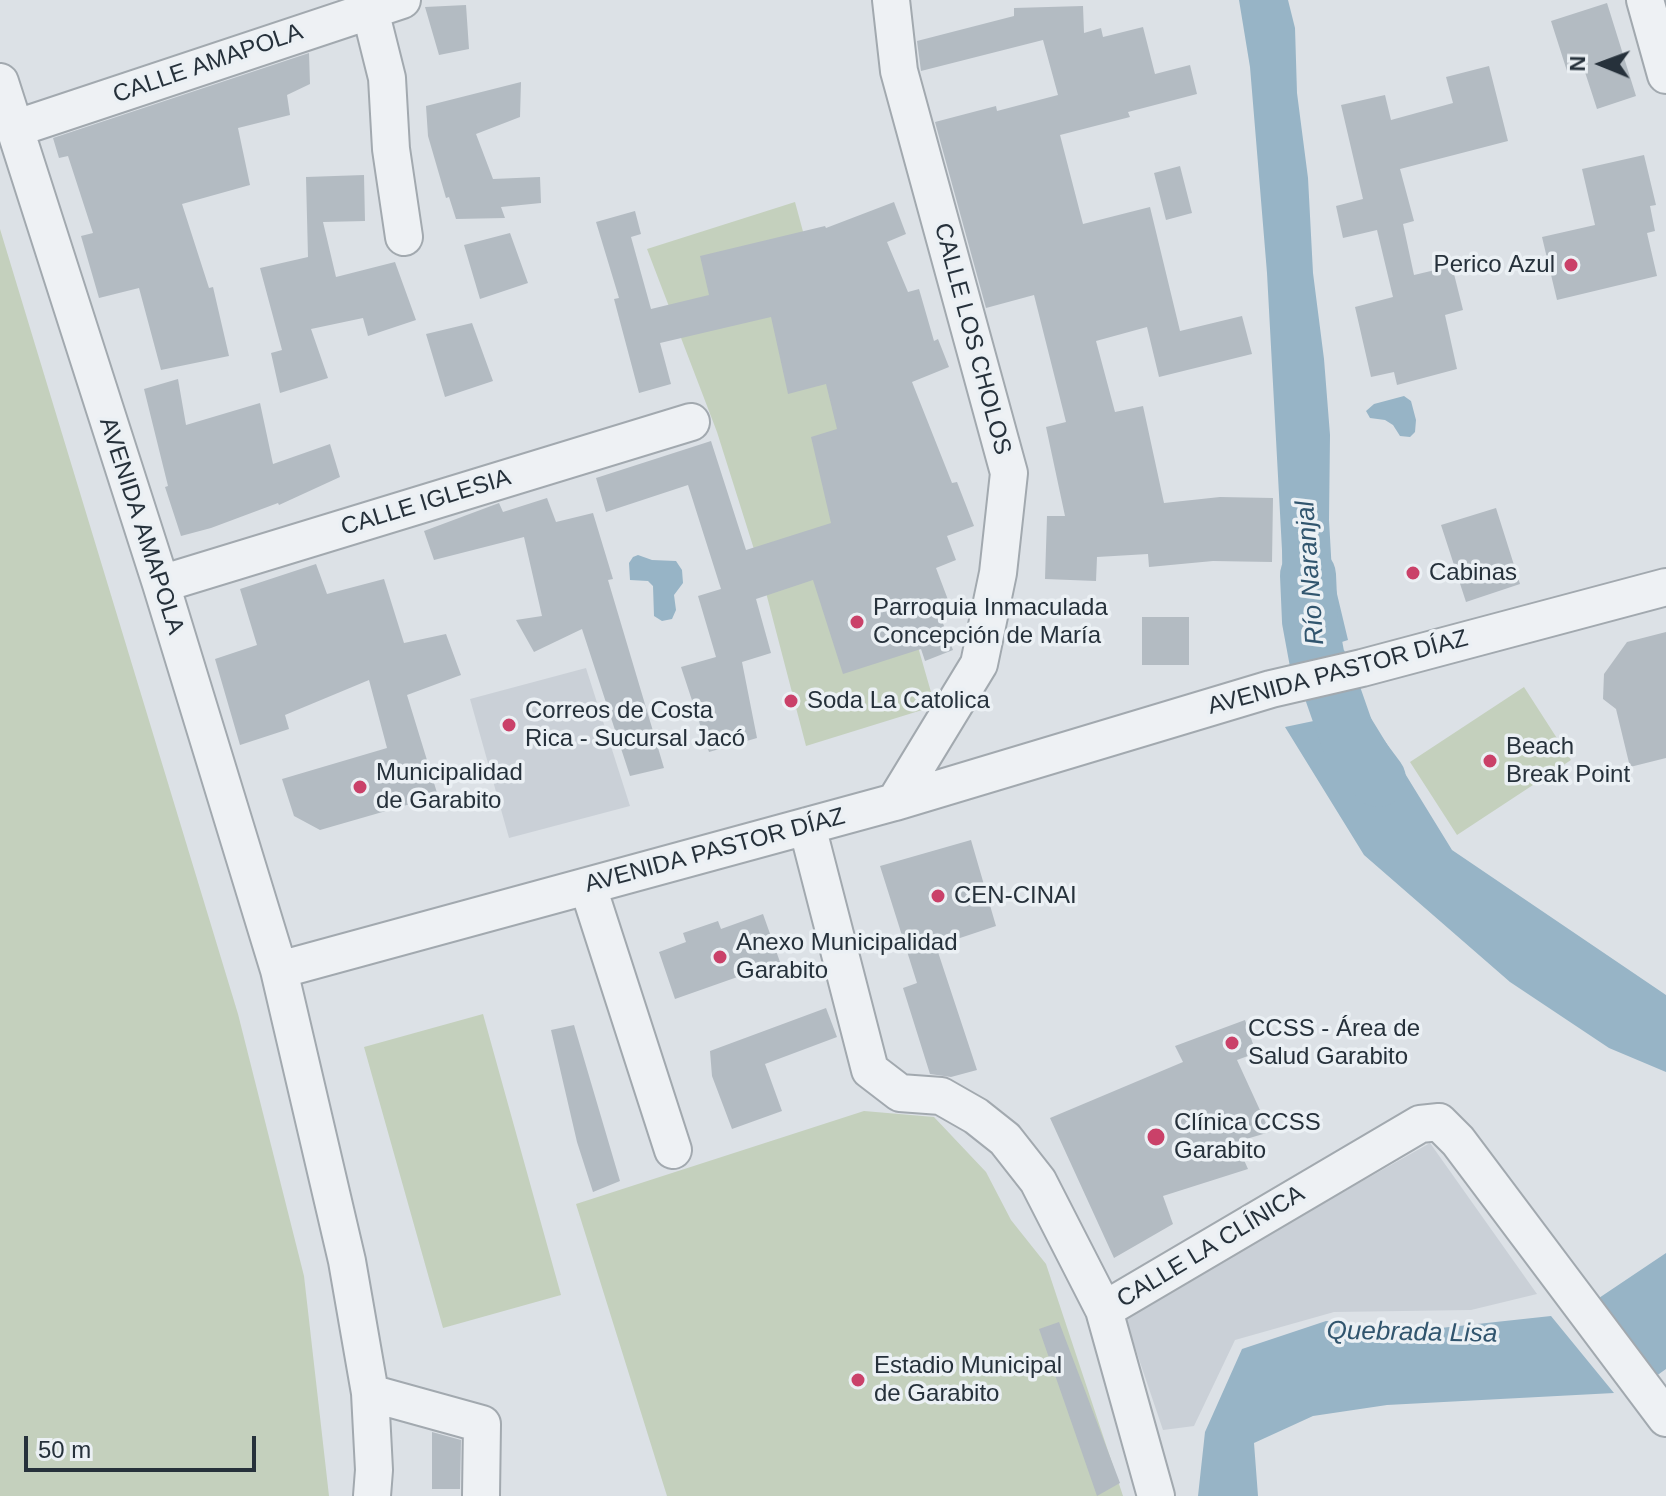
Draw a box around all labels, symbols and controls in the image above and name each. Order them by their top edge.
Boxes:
street label: CALLE AMAPOLA [109,18,307,110]
north arrow [1562,24,1642,104]
text: N [1565,55,1590,72]
street label: CALLE LOS CHOLOS [927,220,1017,458]
place label: Perico Azul [1434,251,1555,279]
marker: Perico Azul [1562,256,1580,274]
street label: AVENIDA AMAPOLA [92,414,190,638]
street label: CALLE IGLESIA [338,463,514,543]
water label: Río Naranjal [1290,500,1332,646]
place label: Cabinas [1429,559,1517,587]
marker: Cabinas [1404,564,1422,582]
place label: Parroquia Inmaculada Concepción de María [873,594,1108,650]
marker: Parroquia Inmaculada Concepción de María [848,613,866,631]
street label: AVENIDA PASTOR DÍAZ [1205,624,1471,722]
place label: Soda La Catolica [807,687,990,715]
marker: Soda La Catolica [782,692,800,710]
place label: Correos de Costa Rica - Sucursal Jacó [525,697,745,753]
marker: Correos de Costa Rica - Sucursal Jacó [500,716,518,734]
place label: Beach Break Point [1506,733,1630,789]
marker: Beach Break Point [1481,752,1499,770]
place label: Municipalidad de Garabito [376,759,523,815]
marker: Municipalidad de Garabito [351,778,369,796]
street label: AVENIDA PASTOR DÍAZ [582,802,848,900]
place label: CEN-CINAI [954,882,1077,910]
marker: CEN-CINAI [929,887,947,905]
place label: Anexo Municipalidad Garabito [736,929,957,985]
marker: Anexo Municipalidad Garabito [711,948,729,966]
place label: CCSS - Área de Salud Garabito [1248,1015,1420,1071]
marker: CCSS - Área de Salud Garabito [1223,1034,1241,1052]
place label: Clínica CCSS Garabito [1174,1109,1321,1165]
marker: Clínica CCSS Garabito [1145,1126,1167,1148]
street label: CALLE LA CLÍNICA [1112,1180,1310,1314]
water label: Quebrada Lisa [1326,1316,1498,1350]
place label: Estadio Municipal de Garabito [874,1352,1062,1408]
marker: Estadio Municipal de Garabito [849,1371,867,1389]
scale bar [28,1420,260,1470]
text: 50 m [38,1436,91,1463]

